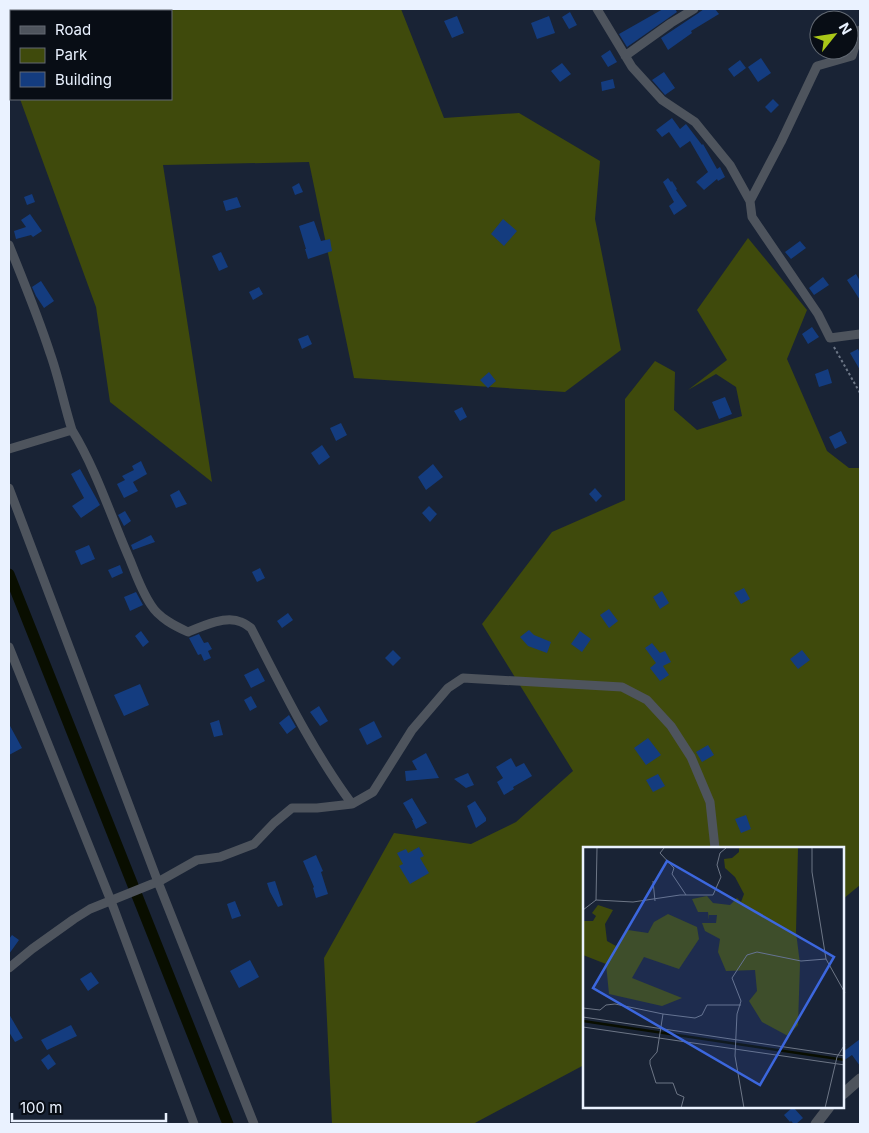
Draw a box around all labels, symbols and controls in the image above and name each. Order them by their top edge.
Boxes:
legend [10,10,172,100]
north arrow [809,10,859,60]
text: N [836,19,856,37]
text: Road [55,20,91,39]
text: Park [55,45,88,64]
text: Building [55,70,112,89]
inset map [583,847,844,1108]
scale bar [12,1090,166,1122]
text: 100 m [20,1098,62,1117]

